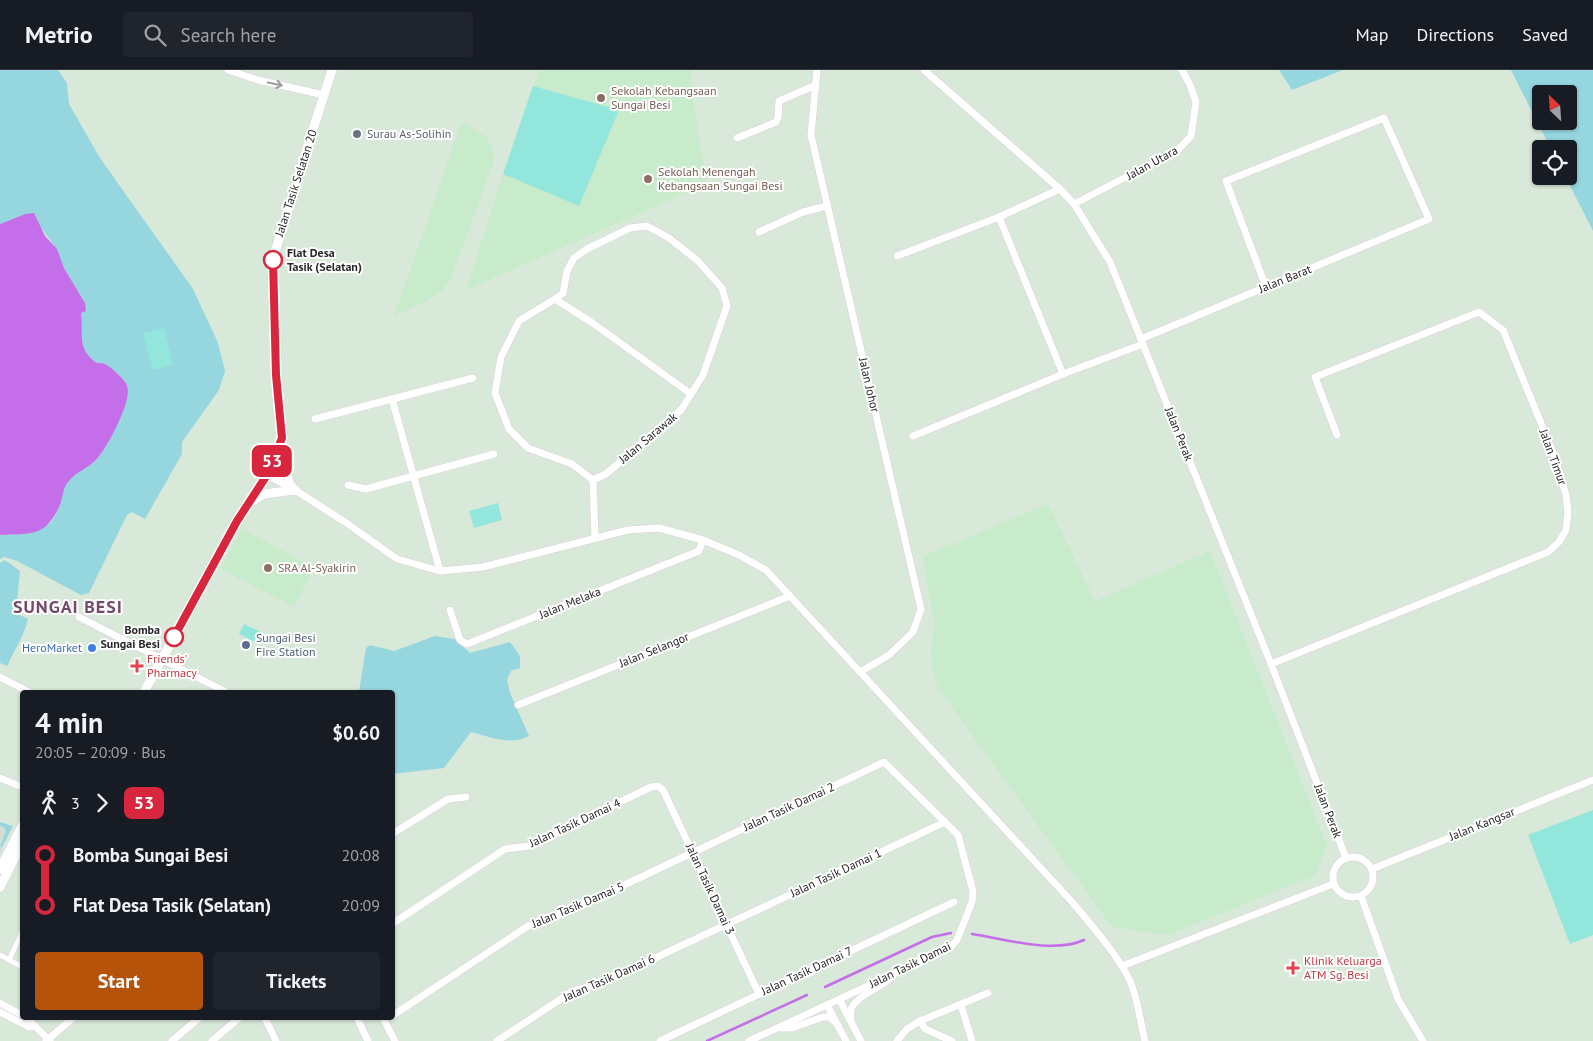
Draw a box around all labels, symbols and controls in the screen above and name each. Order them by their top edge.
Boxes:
search box [123,12,473,57]
text: Metrio [25,19,93,50]
icon: search [141,21,169,49]
text: Search here [181,23,276,47]
text: Map [1356,23,1388,46]
text: Directions [1416,23,1494,46]
text: Saved [1522,23,1568,46]
one-way arrow [266,80,282,89]
place label: Sekolah Kebangsaan Sungai Besi [611,83,717,112]
north arrow [1532,85,1578,130]
map controls [1532,85,1577,185]
marker: Sekolah Kebangsaan Sungai Besi [595,92,607,104]
place label: Surau As-Solihin [367,126,451,141]
street label: Jalan Tasik Selatan 20 [271,127,320,239]
marker: Surau As-Solihin [351,128,363,140]
button: locate [1532,140,1577,185]
street label: Jalan Utara [1123,142,1180,183]
place label: Sekolah Menengah Kebangsaan Sungai Besi [658,164,783,193]
marker: Sekolah Menengah Kebangsaan Sungai Besi [642,173,654,185]
place label: Flat Desa Tasik (Selatan) [287,245,362,274]
marker: Flat Desa Tasik (Selatan) [263,250,283,270]
street label: Jalan Barat [1255,261,1313,296]
street label: Jalan Johor [856,355,883,414]
street label: Jalan Perak [1161,404,1197,463]
street label: Jalan Sarawak [615,409,680,467]
street label: Jalan Timur [1536,426,1571,487]
line badge: 53 [250,445,294,477]
text: 53 [262,449,282,472]
place label: SRA Al-Syakirin [278,560,356,575]
marker: SRA Al-Syakirin [262,562,274,574]
street label: Jalan Melaka [536,583,603,622]
district label: SUNGAI BESI [13,595,123,618]
place label: Bomba Sungai Besi [101,622,160,651]
marker: Bomba Sungai Besi [164,627,184,647]
street label: Jalan Selangor [616,629,691,671]
place label: Sungai Besi Fire Station [256,630,316,659]
marker: Sungai Besi Fire Station [240,639,252,651]
place label: HeroMarket [22,640,82,655]
marker: HeroMarket [86,642,98,654]
place label: Friends' Pharmacy [147,651,197,680]
marker: Friends' Pharmacy [131,660,143,672]
text: 4 min [35,704,103,741]
text: $0.60 [332,721,380,745]
text: 20:05 – 20:09 · Bus [35,742,166,762]
street label: Jalan Tasik Damai 2 [740,779,837,835]
street label: Jalan Perak [1311,781,1346,840]
icon: walk [35,789,63,817]
icon: forward [88,789,116,817]
text: 53 [134,791,154,814]
text: 3 [71,793,80,813]
street label: Jalan Tasik Damai 4 [526,795,623,851]
street label: Jalan Kangsar [1446,804,1517,844]
street label: Jalan Tasik Damai 3 [682,840,738,937]
text: Bomba Sungai Besi [73,843,228,867]
text: 20:08 [342,845,380,865]
street label: Jalan Tasik Damai 1 [787,845,884,901]
street label: Jalan Tasik Damai 5 [528,878,626,931]
text: Flat Desa Tasik (Selatan) [73,893,271,917]
text: 20:09 [342,895,380,915]
street label: Jalan Tasik Damai [865,938,953,991]
street label: Jalan Tasik Damai 7 [758,943,855,999]
street label: Jalan Tasik Damai 6 [560,951,657,1005]
button: Start [35,952,203,1010]
button: Tickets [213,952,380,1010]
place label: Klinik Keluarga ATM Sg. Besi [1304,953,1382,982]
marker: Klinik Keluarga ATM Sg. Besi [1286,961,1300,975]

